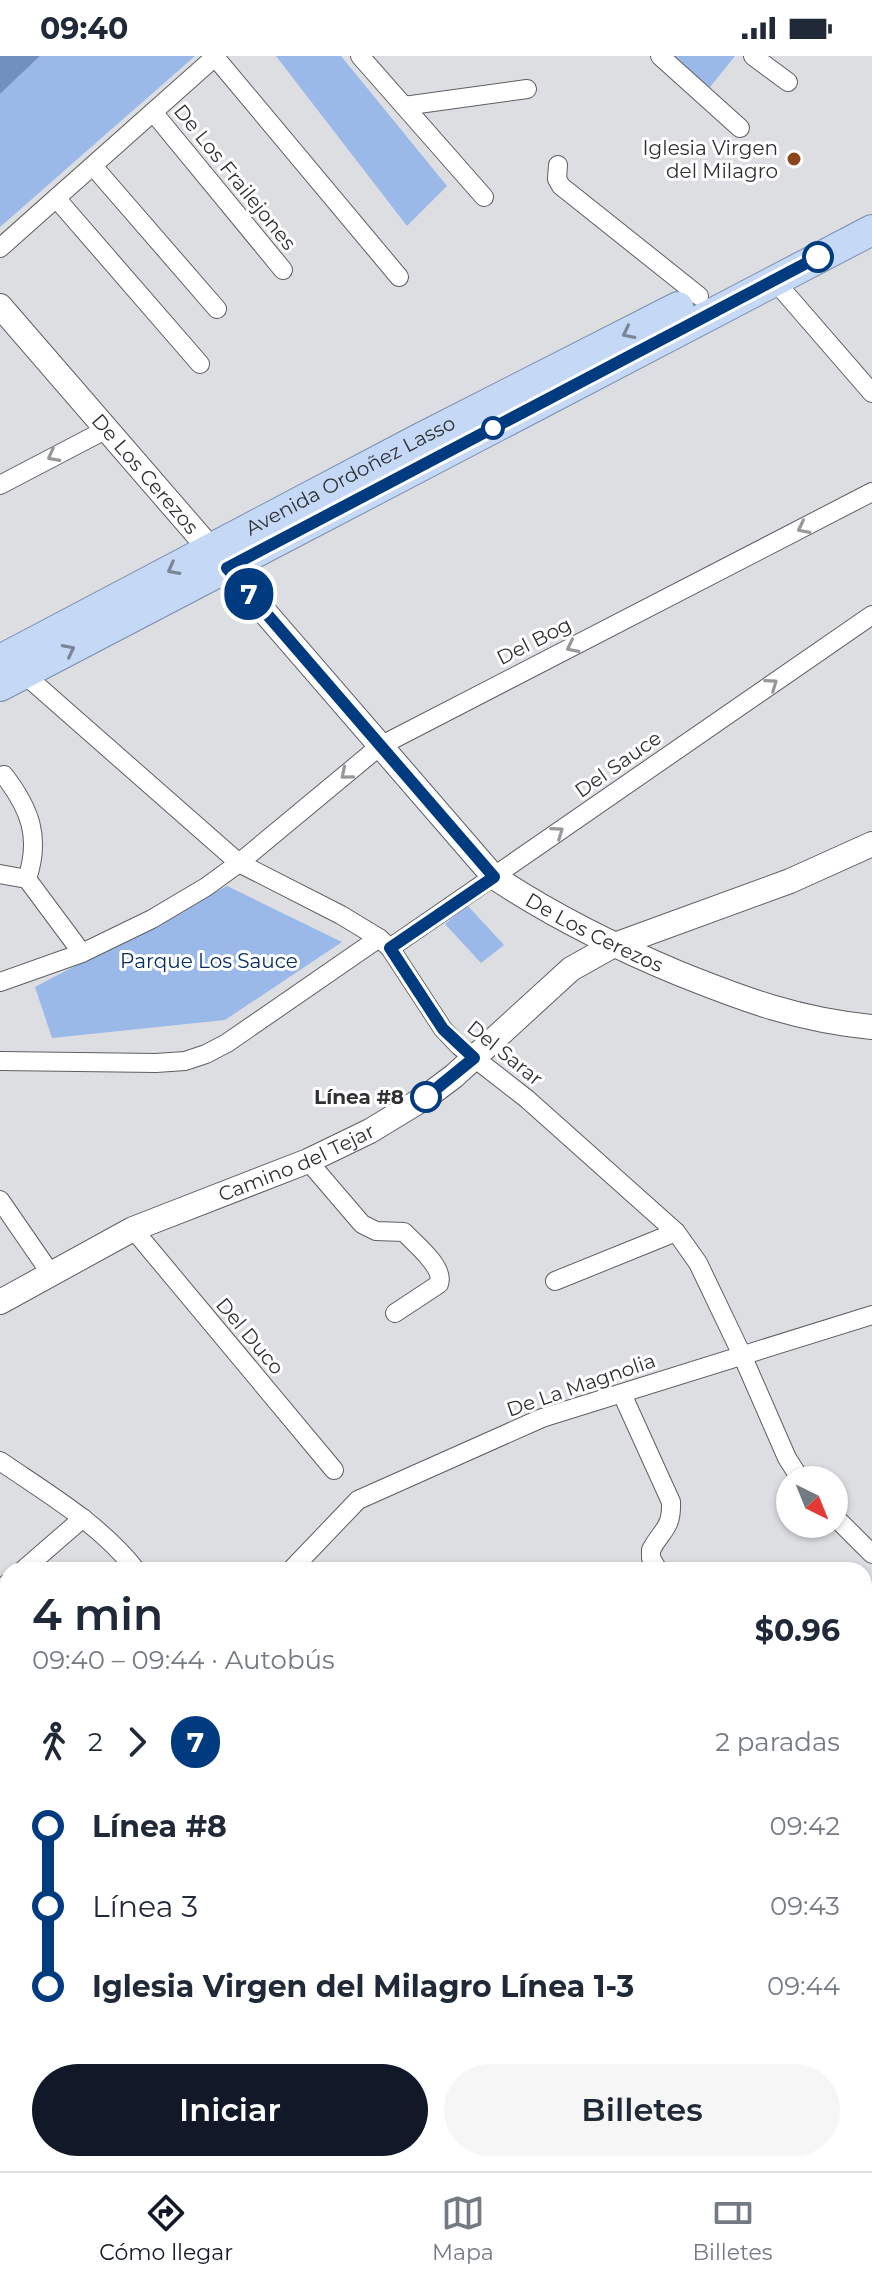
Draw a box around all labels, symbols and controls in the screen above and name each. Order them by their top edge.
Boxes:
text: 09:40 [40,10,128,47]
street label: De Los Frailejones [169,99,301,255]
place label: Iglesia Virgen del Milagro [643,136,778,183]
marker: Iglesia Virgen del Milagro [785,150,803,168]
unlabelled marker [803,242,833,272]
one-way arrow [621,323,636,338]
street label: De Los Cerezos [87,409,204,539]
street label: Avenida Ordoñez Lasso [241,411,459,540]
unlabelled marker [482,417,504,439]
one-way arrow [47,447,62,462]
one-way arrow [796,518,811,533]
one-way arrow [167,559,182,574]
line badge: 7 [223,568,275,620]
text: 7 [240,577,258,611]
street label: Del Bog [493,612,575,670]
one-way arrow [565,637,580,652]
one-way arrow [61,645,76,660]
one-way arrow [764,679,778,694]
street label: Del Sauce [570,726,666,802]
one-way arrow [341,764,355,779]
one-way arrow [550,827,564,842]
street label: De Los Cerezos [521,888,667,977]
park label: Parque Los Sauce [120,949,298,973]
street label: Del Sarar [462,1015,548,1091]
marker: Línea #8 [411,1082,441,1112]
place label: Línea #8 [314,1085,404,1109]
street label: Camino del Tejar [215,1119,378,1207]
street label: Del Duco [211,1293,289,1379]
street label: De La Magnolia [503,1348,659,1422]
north arrow [776,1466,848,1538]
map controls [776,1466,848,1538]
text: 4 min [32,1587,163,1641]
text: $0.96 [755,1612,840,1649]
text: 09:40 – 09:44 · Autobús [32,1644,335,1676]
icon: walk [32,1720,76,1764]
icon: forward [115,1720,159,1764]
text: 7 [187,1725,204,1759]
text: 2 [88,1726,103,1758]
text: 2 paradas [715,1726,840,1758]
text: Línea #8 [92,1808,227,1845]
text: 09:42 [770,1810,840,1842]
text: Línea 3 [92,1888,198,1925]
text: 09:43 [770,1890,840,1922]
text: Iglesia Virgen del Milagro Línea 1-3 [92,1968,634,2005]
text: 09:44 [767,1970,840,2002]
button: Iniciar [32,2064,428,2156]
button: Billetes [444,2064,840,2156]
tab: Cómo llegar [99,2191,233,2266]
tab: Mapa [432,2191,494,2266]
tab: Billetes [692,2191,773,2266]

